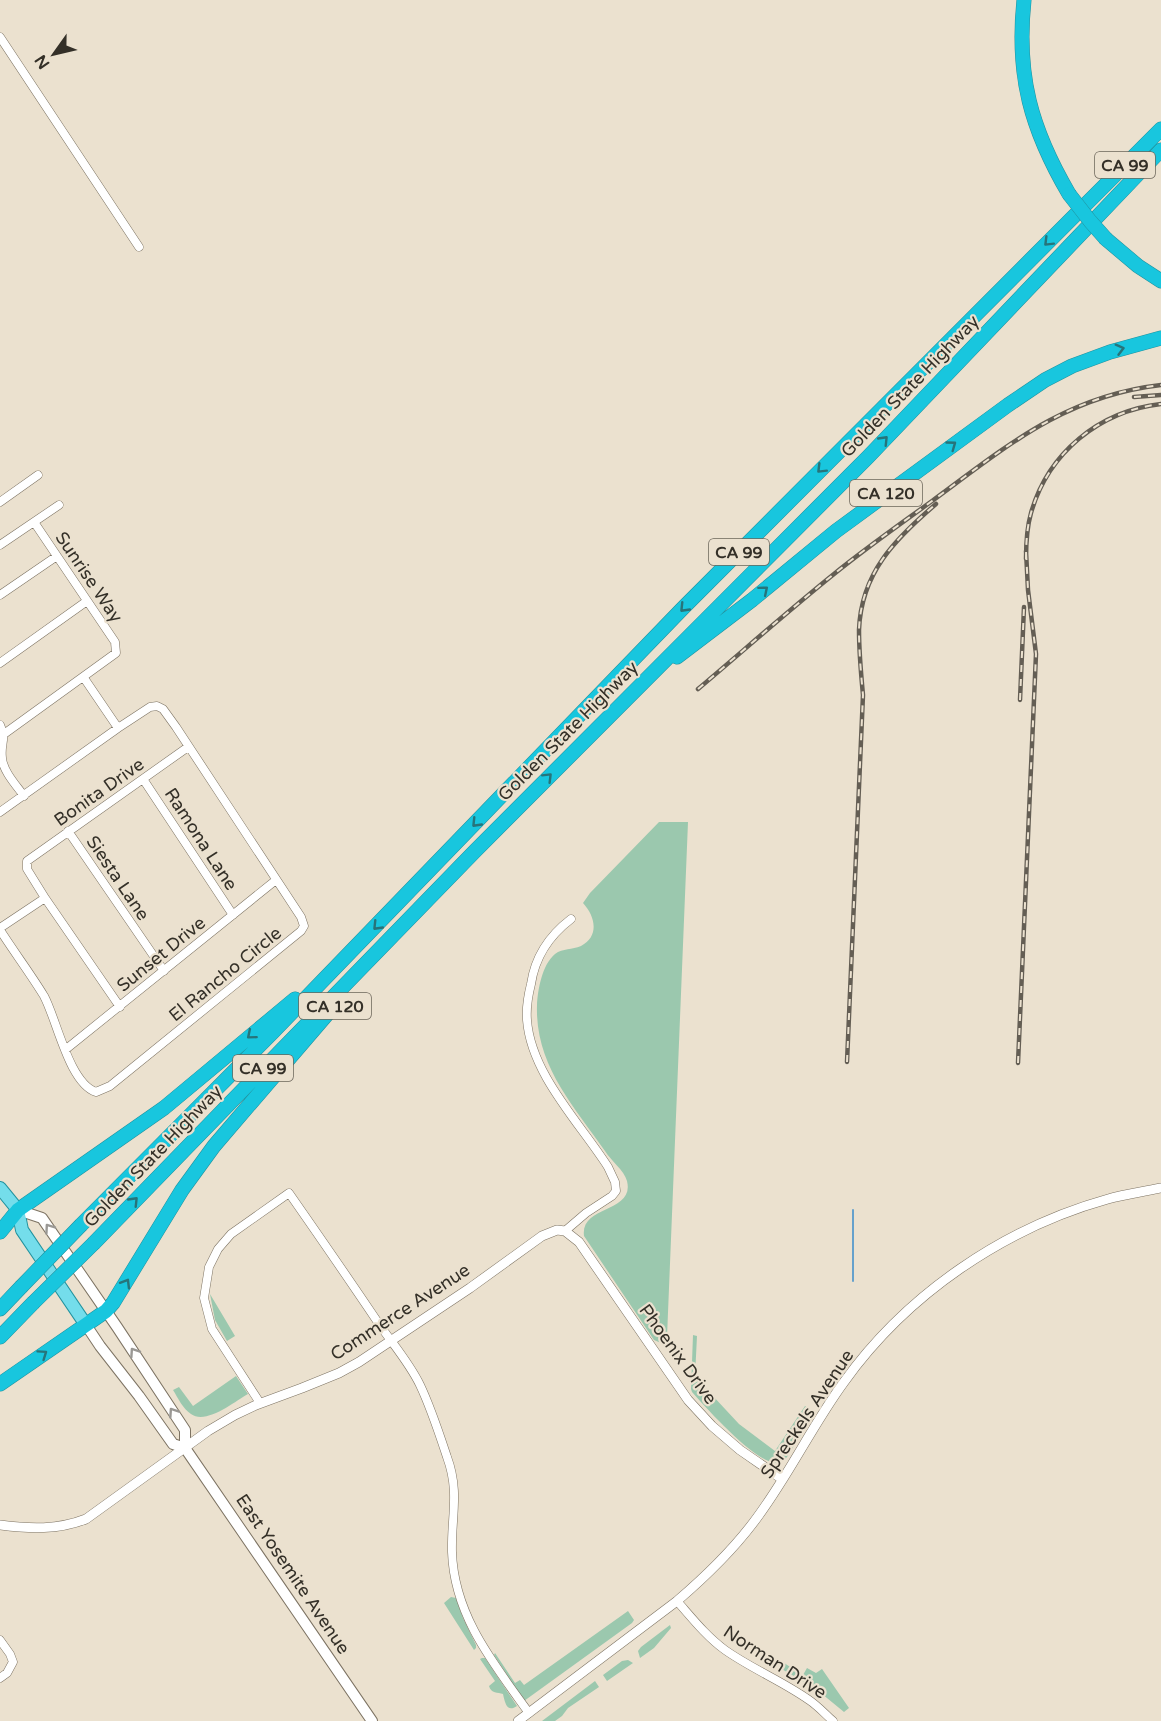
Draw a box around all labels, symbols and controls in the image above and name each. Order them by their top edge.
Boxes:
north arrow [24,24,84,84]
text: N [31,51,54,73]
road number: CA 99 [1095,152,1155,178]
one-way arrow [1045,235,1055,246]
street label: Golden State Highway [836,310,984,462]
one-way arrow [1114,344,1125,356]
one-way arrow [877,436,888,446]
one-way arrow [946,441,957,452]
one-way arrow [818,462,829,473]
road number: CA 120 [850,480,922,506]
street label: Sunrise Way [51,527,128,627]
road number: CA 99 [709,539,769,565]
one-way arrow [757,586,768,597]
one-way arrow [680,601,691,611]
street label: Golden State Highway [493,656,643,806]
street label: Bonita Drive [50,753,148,831]
one-way arrow [540,773,551,784]
street label: Ramona Lane [160,784,242,894]
one-way arrow [472,816,483,827]
street label: Siesta Lane [82,831,154,925]
street label: Sunset Drive [112,912,210,996]
one-way arrow [373,919,384,929]
street label: El Rancho Circle [164,922,286,1026]
road number: CA 120 [299,993,371,1019]
one-way arrow [247,1028,258,1039]
road number: CA 99 [233,1055,293,1081]
street label: Golden State Highway [79,1080,227,1232]
one-way arrow [127,1197,138,1208]
one-way arrow [45,1224,56,1235]
street label: Commerce Avenue [326,1259,474,1365]
one-way arrow [118,1279,130,1289]
street label: Phoenix Drive [634,1300,722,1408]
street label: Spreckels Avenue [756,1345,858,1483]
one-way arrow [129,1348,141,1358]
one-way arrow [36,1350,47,1361]
one-way arrow [169,1407,180,1418]
street label: East Yosemite Avenue [231,1490,355,1658]
street label: Norman Drive [719,1620,831,1704]

